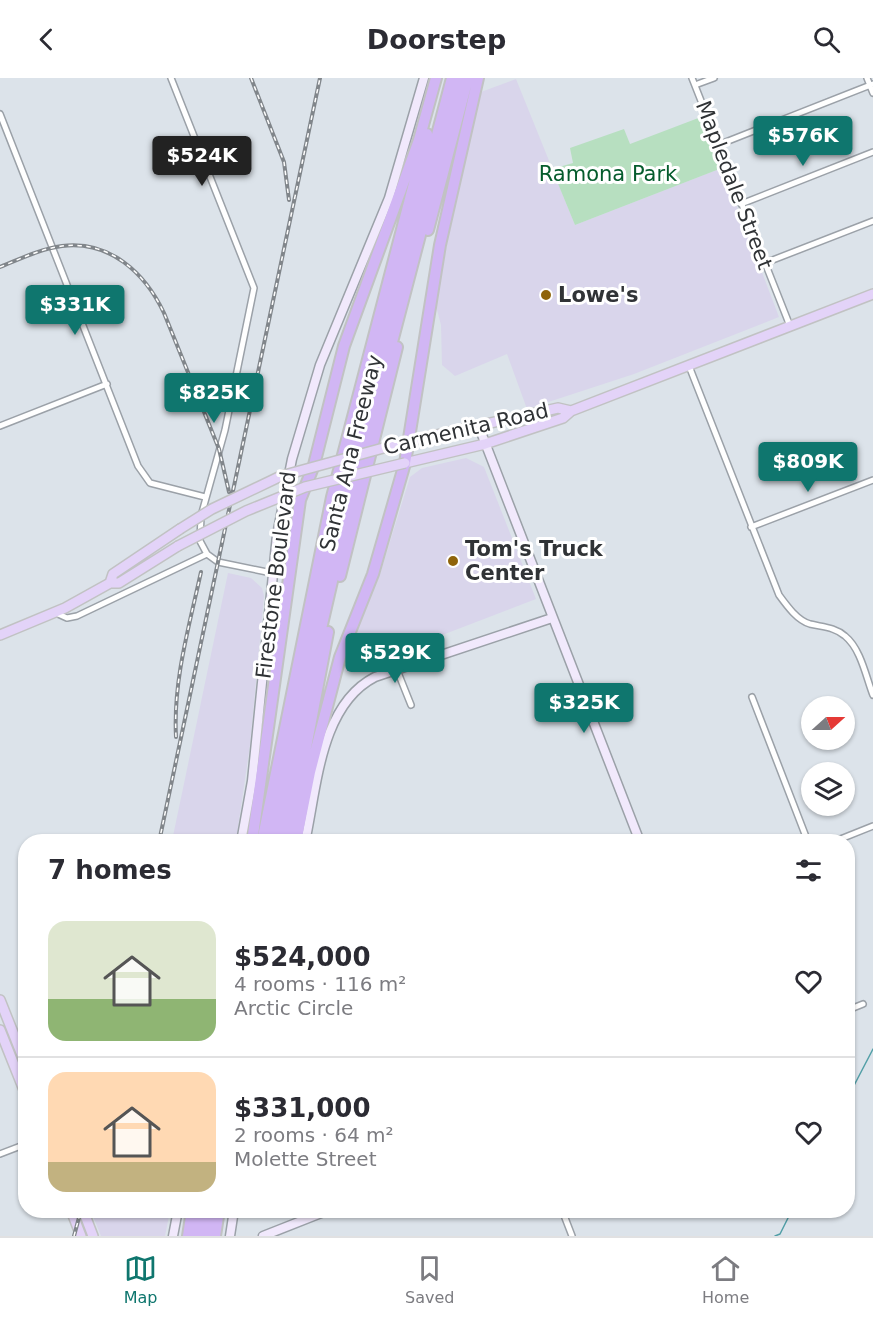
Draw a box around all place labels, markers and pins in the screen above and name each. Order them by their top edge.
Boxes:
pin: $576K [761,116,845,167]
pin: $524K [160,136,244,187]
place label: Lowe's [558,283,638,307]
pin: $331K [33,285,117,336]
marker: Lowe's [539,288,553,302]
pin: $825K [172,373,256,424]
pin: $809K [766,442,850,493]
place label: Tom's Truck Center [465,537,604,585]
marker: Tom's Truck Center [446,554,460,568]
pin: $529K [353,633,437,684]
pin: $325K [542,683,626,734]

